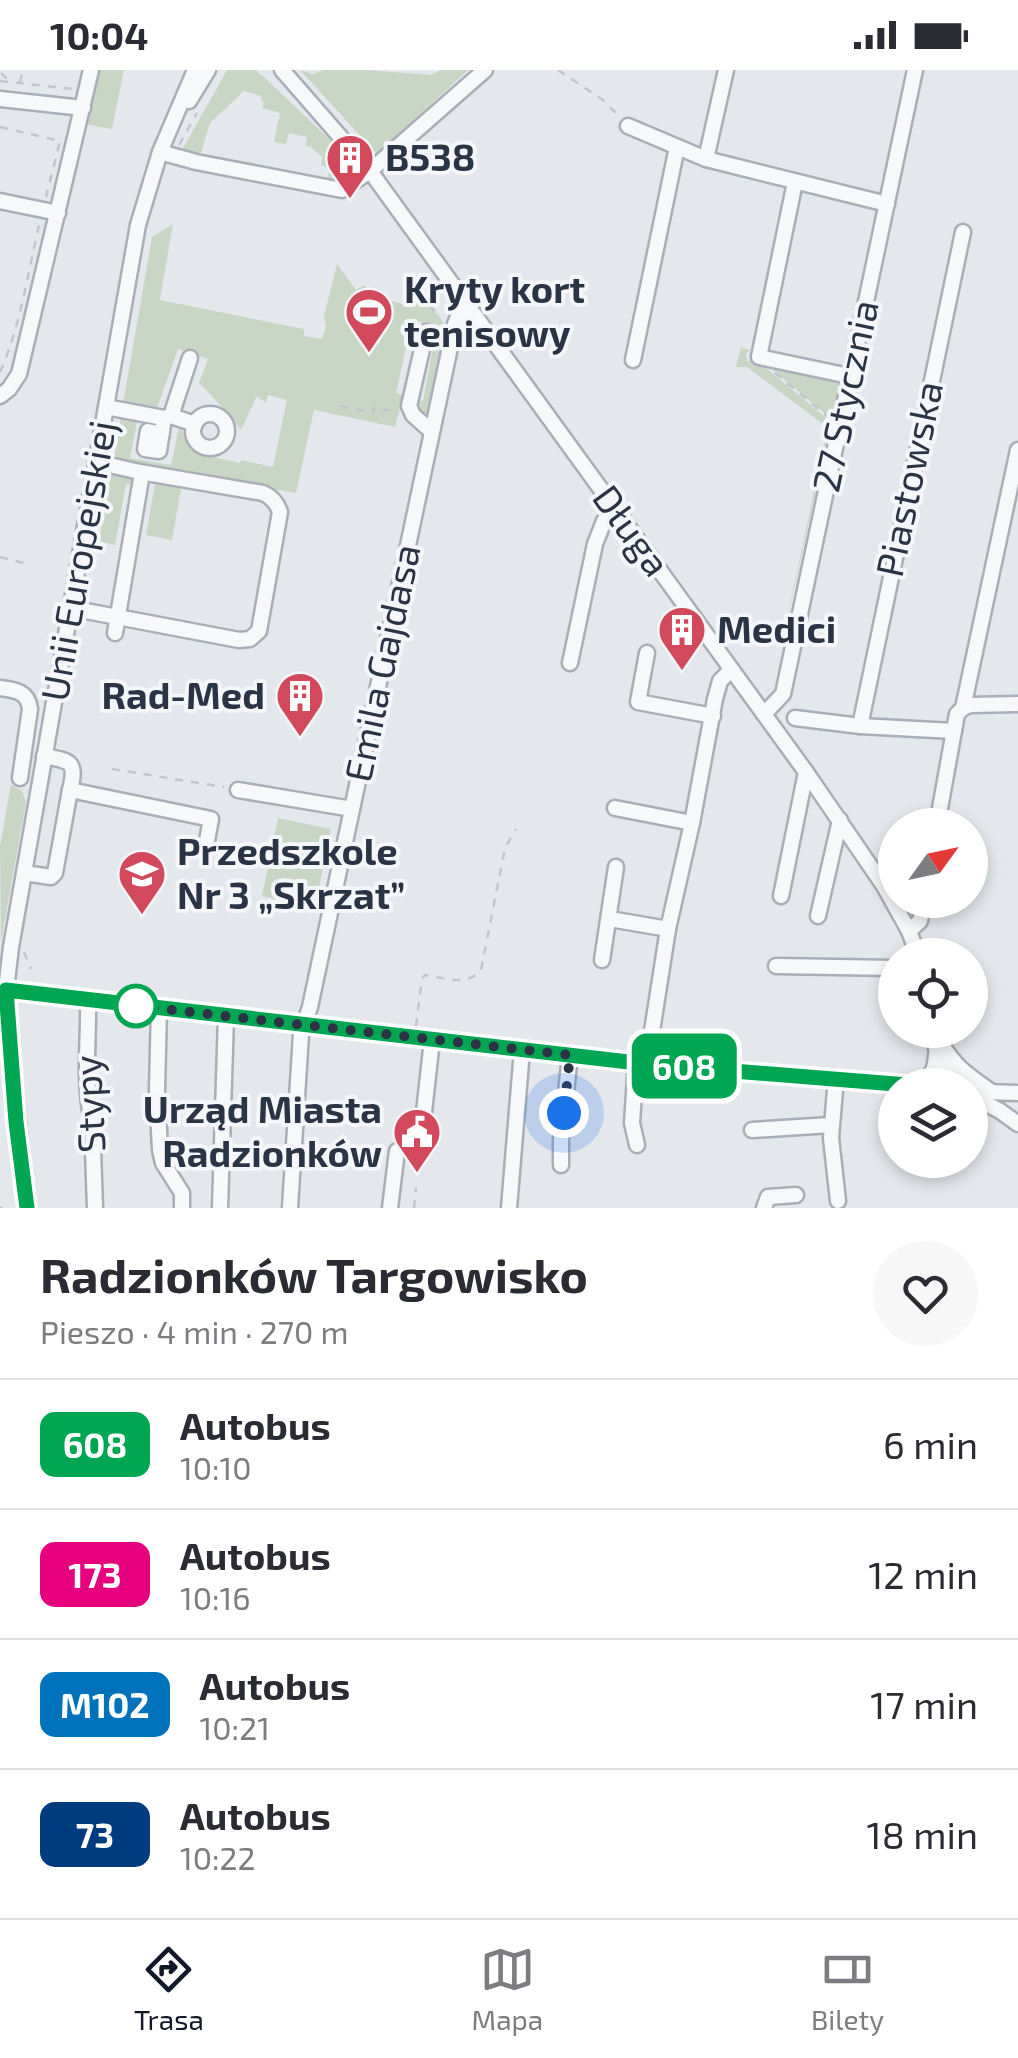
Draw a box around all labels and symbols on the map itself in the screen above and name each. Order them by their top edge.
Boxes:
building icon: B538 [324,132,376,200]
place label: B538 [385,133,476,179]
place label: Kryty kort tenisowy [404,265,585,355]
sports icon: Kryty kort tenisowy [343,286,395,354]
street label: 27 Stycznia [801,295,887,496]
street label: Piastowska [865,377,951,581]
street label: Unii Europejskiej [30,417,124,704]
street label: Długa [584,475,681,584]
street label: Emila Gajdasa [333,540,429,786]
building icon: Medici [656,604,708,672]
place label: Medici [717,605,836,651]
building icon: Rad-Med [274,670,326,738]
place label: Rad-Med [101,671,265,717]
north arrow [878,808,988,918]
place label: Przedszkole Nr 3 „Skrzat” [177,827,405,917]
school or university icon: Przedszkole Nr 3 „Skrzat” [116,848,168,916]
unlabelled marker [115,985,157,1027]
line badge: 608 [626,1034,742,1098]
street label: Stypy [62,1054,114,1154]
place label: Urząd Miasta Radzionków [143,1085,382,1175]
your location [539,1088,589,1138]
public building icon: Urząd Miasta Radzionków [391,1106,443,1174]

